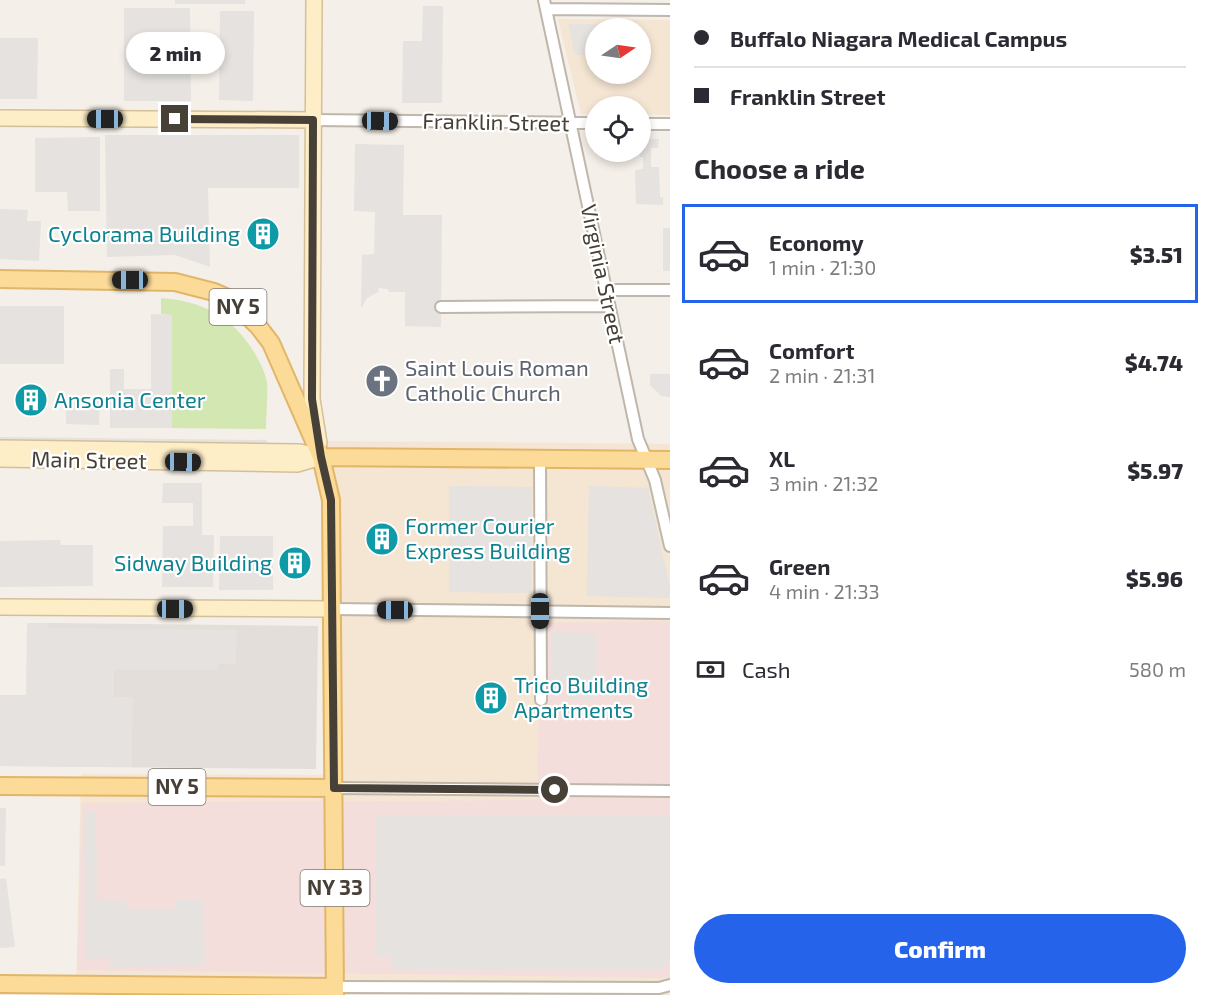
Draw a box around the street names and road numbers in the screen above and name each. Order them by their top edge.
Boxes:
street label: Franklin Street [422,107,570,135]
street label: Virginia Street [577,202,631,346]
road number: NY 5 [210,289,266,325]
street label: Main Street [31,445,147,473]
road number: NY 5 [148,769,206,805]
road number: NY 33 [300,870,370,906]

